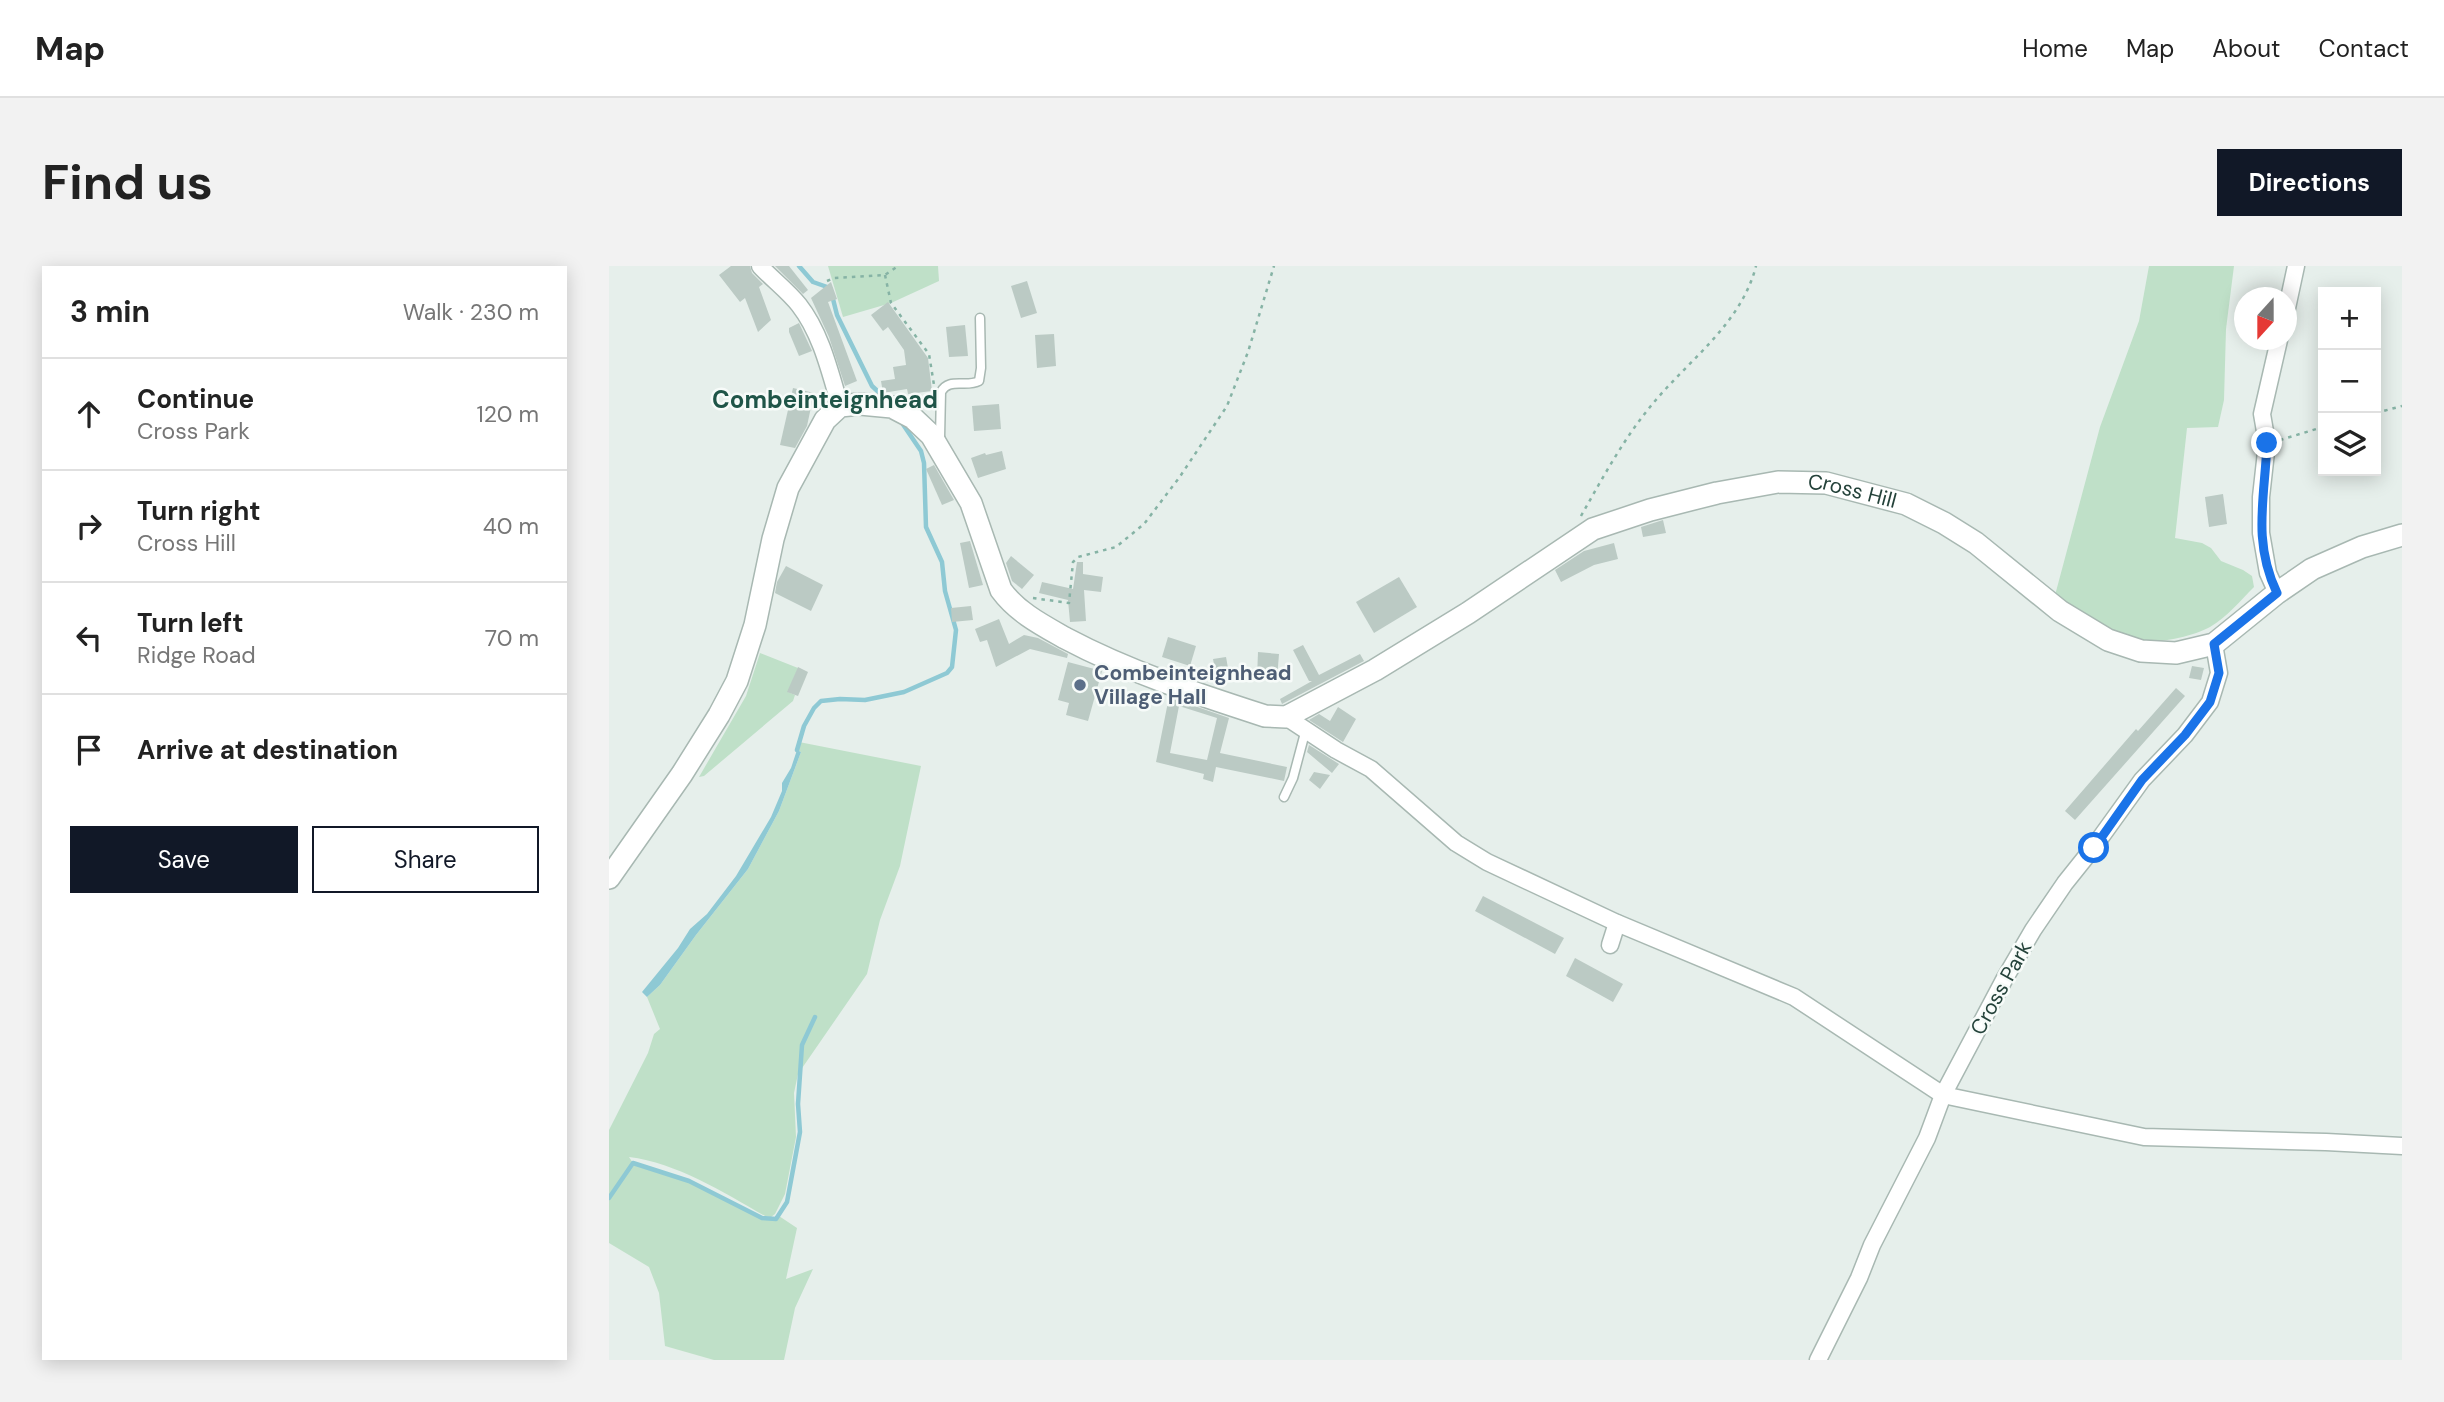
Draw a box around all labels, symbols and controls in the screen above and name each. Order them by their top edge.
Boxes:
text: Map [35,27,105,70]
text: Home [2022,33,2088,64]
text: Map [2126,33,2174,64]
text: About [2212,33,2281,64]
text: Contact [2319,33,2409,64]
button: Directions [2217,149,2402,216]
text: Find us [42,150,213,214]
north arrow [2234,287,2297,350]
map controls [2318,287,2381,476]
button: + [2318,287,2381,350]
text: 3 min [70,292,150,331]
text: Walk · 230 m [403,297,539,327]
button: − [2318,350,2381,413]
text: Continue [137,382,254,416]
district label: Combeinteignhead [712,384,938,415]
icon: ahead [70,395,108,433]
text: 120 m [476,399,539,429]
button: layers [2318,413,2381,476]
text: Cross Park [137,416,250,446]
route end [2251,427,2282,458]
street label: Cross Hill [1808,469,1900,515]
text: Turn right [137,494,261,528]
icon: right [70,507,108,545]
text: 40 m [483,511,539,541]
text: Cross Hill [137,528,236,558]
text: Turn left [137,606,244,640]
icon: left [70,619,108,657]
text: 70 m [485,623,539,653]
text: Ridge Road [137,640,256,670]
place label: Combeinteignhead Village Hall [1094,659,1292,711]
marker: Combeinteignhead Village Hall [1072,677,1088,693]
icon: arrive [70,731,108,769]
text: Arrive at destination [137,733,398,767]
button: Save [70,826,298,893]
button: Share [312,826,539,893]
route start [2078,832,2109,863]
street label: Cross Park [1964,936,2038,1040]

